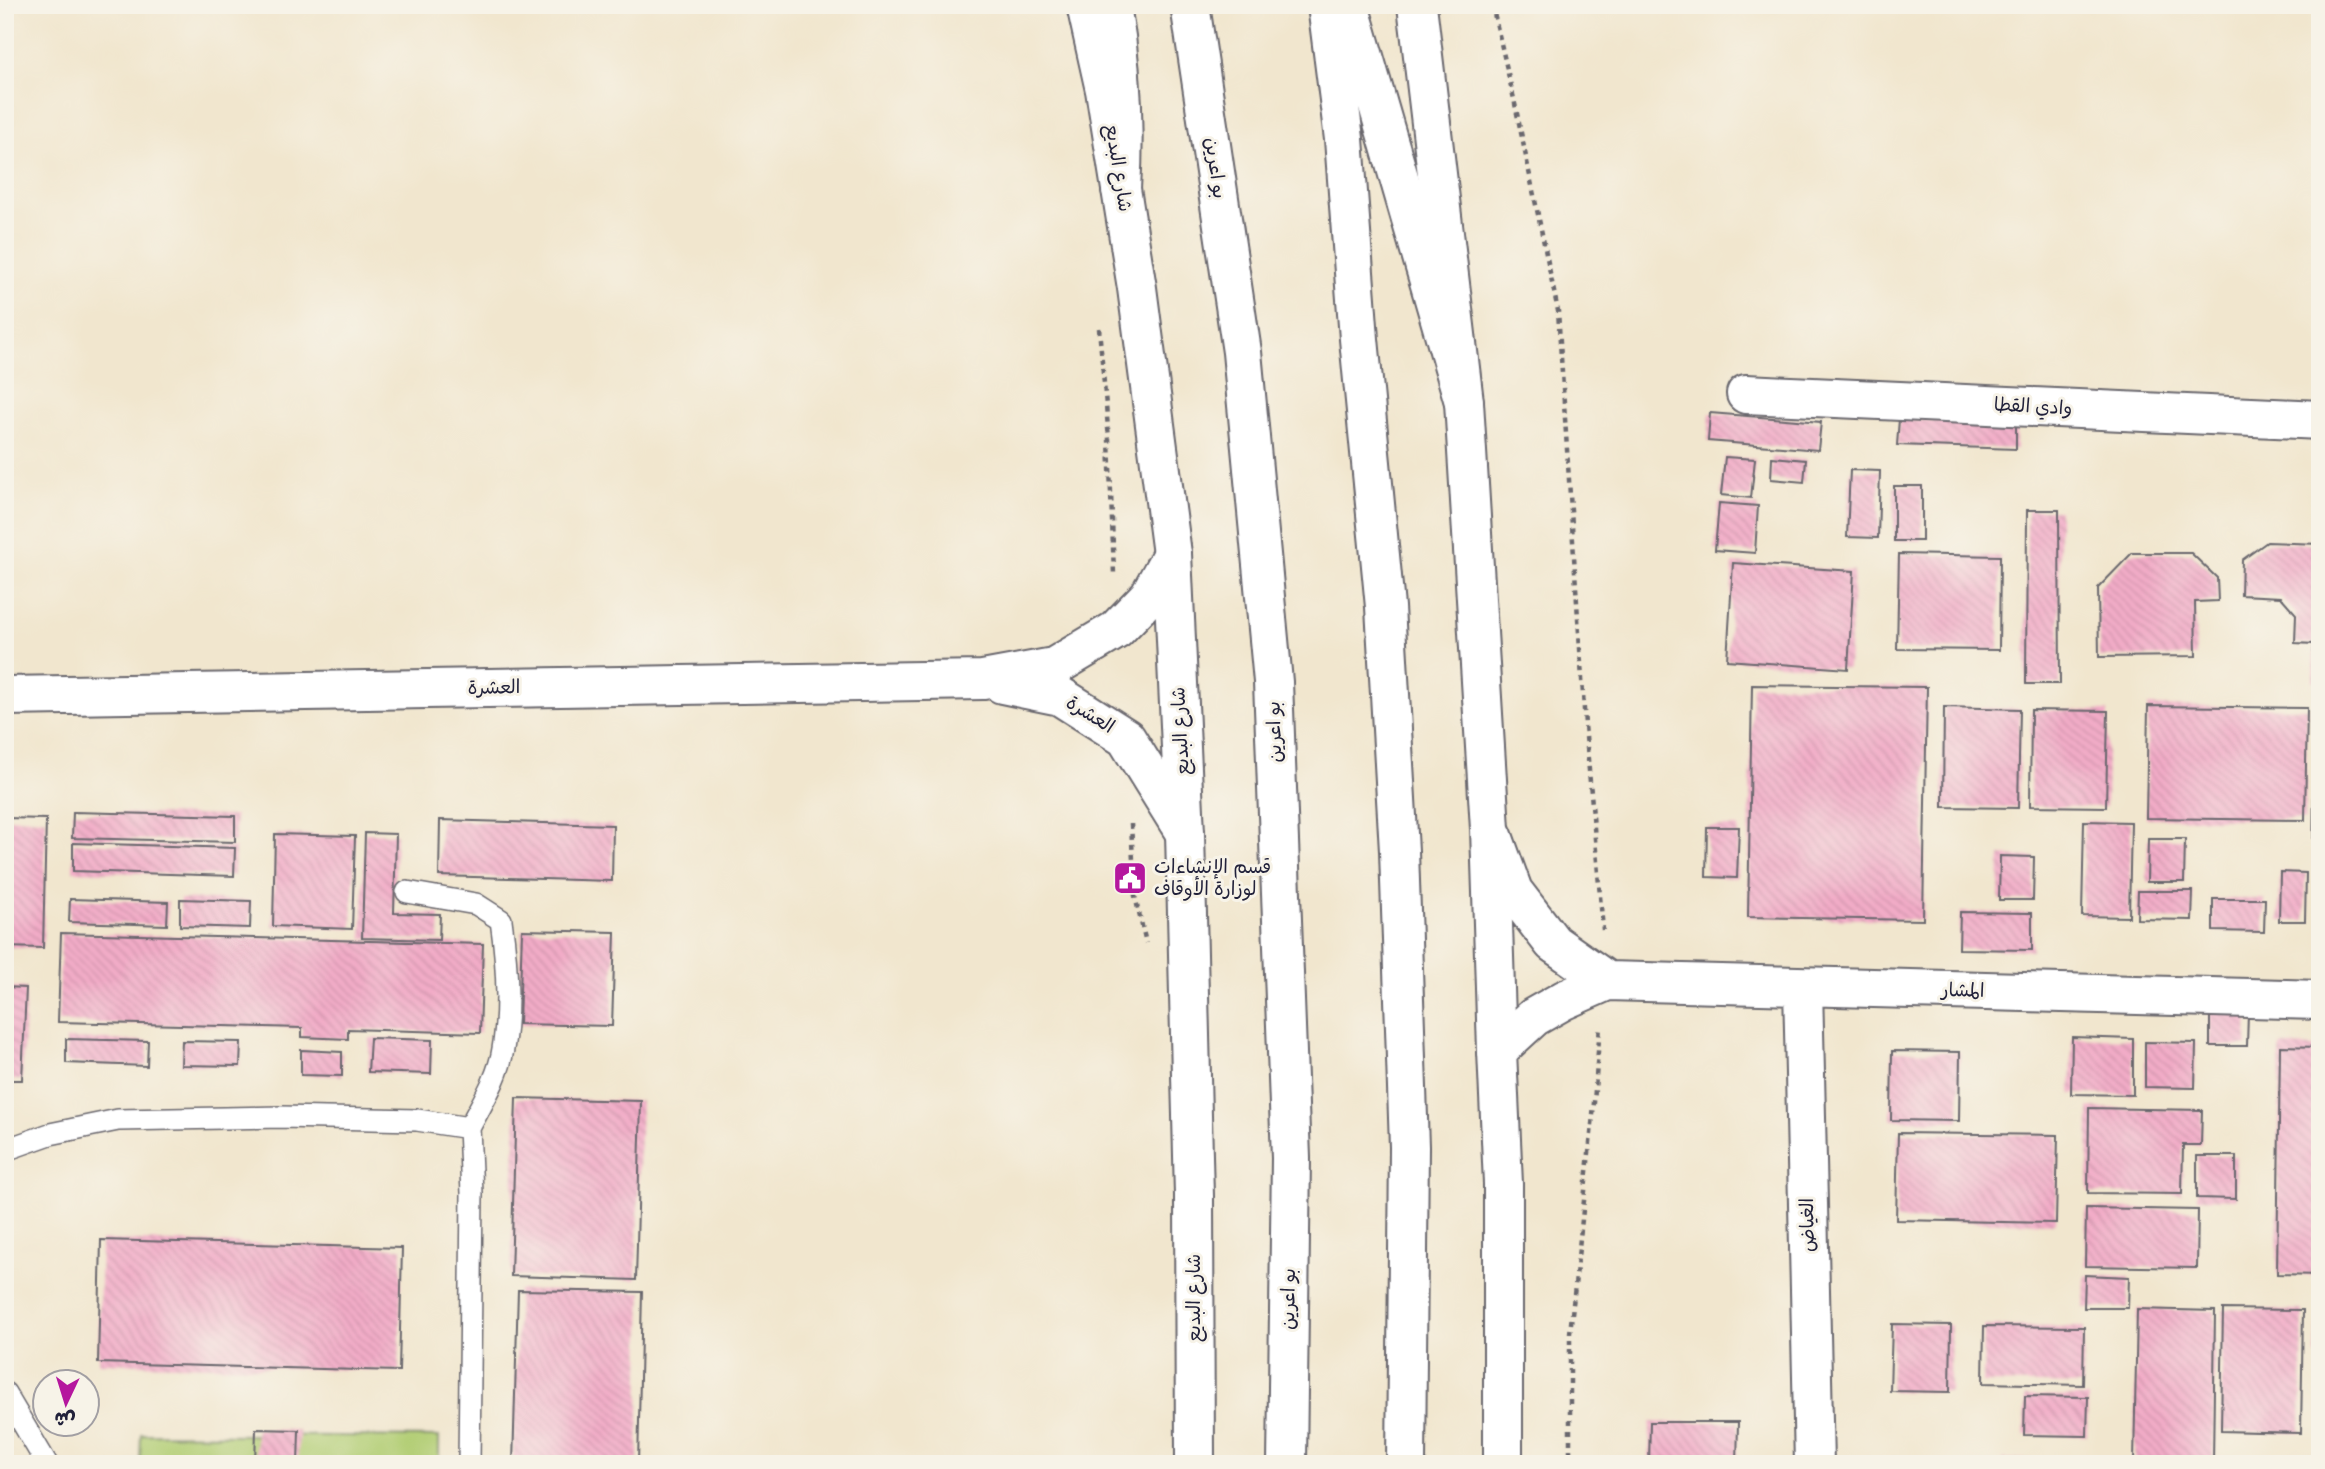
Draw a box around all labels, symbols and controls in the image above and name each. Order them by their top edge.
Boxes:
street label: شارع البديع [1099,122,1136,214]
street label: بو اعرين [1199,136,1231,200]
street label: وادي القطا [1993,393,2073,423]
street label: العشرة [467,676,521,700]
street label: شارع البديع [1167,686,1196,776]
street label: العشرة [1062,691,1118,739]
street label: بو اعرين [1262,701,1288,763]
place label: قسم الإنشاءات لوزارة الأوقاف [1154,856,1271,901]
public building icon: قسم الإنشاءات لوزارة الأوقاف [1111,859,1149,897]
street label: المشار [1939,979,1985,1003]
street label: الغياض [1796,1198,1820,1252]
street label: شارع البديع [1183,1254,1207,1342]
street label: بو اعرين [1277,1268,1301,1330]
north arrow [32,1368,102,1438]
text: ش [54,1406,76,1431]

